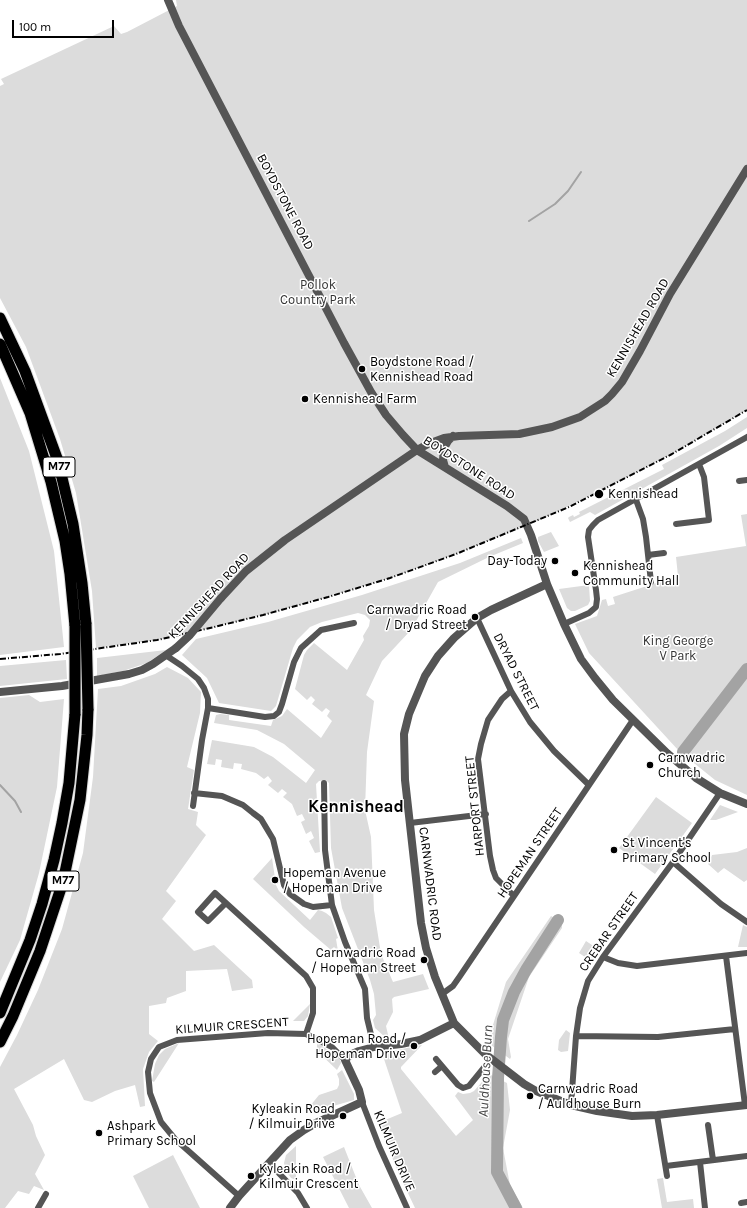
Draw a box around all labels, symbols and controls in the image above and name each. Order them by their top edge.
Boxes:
scale bar [14,12,116,38]
text: 100 m [19,20,51,34]
street label: BOYDSTONE ROAD [253,151,317,253]
street label: KENNISHEAD ROAD [603,276,673,380]
park label: Pollok Country Park [280,277,356,308]
place label: Boydstone Road / Kennishead Road [370,354,474,385]
marker: Boydstone Road / Kennishead Road [357,364,367,374]
place label: Kennishead Farm [313,391,417,407]
marker: Kennishead Farm [300,394,310,404]
street label: BOYDSTONE ROAD [420,432,518,504]
road number: M77 [43,457,75,477]
place label: Kennishead [608,486,678,502]
marker: Kennishead [593,488,605,500]
street label: KENNISHEAD ROAD [165,550,253,642]
place label: Day-Today [487,553,547,569]
marker: Day-Today [550,556,560,566]
place label: Kennishead Community Hall [583,558,679,589]
marker: Kennishead Community Hall [570,568,580,578]
place label: Carnwadric Road / Dryad Street [367,602,467,633]
marker: Carnwadric Road / Dryad Street [470,612,480,622]
street label: DRYAD STREET [490,630,542,714]
park label: King George V Park [643,633,713,664]
place label: Carnwadric Church [658,750,725,781]
street label: HARPORT STREET [462,755,488,857]
marker: Carnwadric Church [645,760,655,770]
district label: Kennishead [308,797,404,817]
street label: HOPEMAN STREET [494,805,566,901]
street label: CARNWADRIC ROAD [415,826,445,942]
place label: St Vincent's Primary School [622,835,711,866]
marker: St Vincent's Primary School [609,845,619,855]
place label: Hopeman Avenue / Hopeman Drive [283,865,386,896]
road number: M77 [47,871,79,891]
marker: Hopeman Avenue / Hopeman Drive [270,875,280,885]
street label: CREBAR STREET [576,889,642,975]
place label: Carnwadric Road / Hopeman Street [311,945,416,976]
marker: Carnwadric Road / Hopeman Street [419,955,429,965]
street label: KILMUIR CRESCENT [175,1014,289,1038]
water label: Auldhouse Burn [475,1025,497,1117]
place label: Hopeman Road / Hopeman Drive [307,1031,406,1062]
marker: Hopeman Road / Hopeman Drive [409,1041,419,1051]
place label: Carnwadric Road / Auldhouse Burn [538,1081,641,1112]
marker: Carnwadric Road / Auldhouse Burn [525,1091,535,1101]
place label: Kyleakin Road / Kilmuir Drive [249,1101,335,1132]
street label: KILMUIR DRIVE [370,1108,418,1194]
marker: Kyleakin Road / Kilmuir Drive [338,1111,348,1121]
place label: Ashpark Primary School [107,1118,196,1149]
marker: Ashpark Primary School [94,1128,104,1138]
place label: Kyleakin Road / Kilmuir Crescent [259,1161,358,1192]
marker: Kyleakin Road / Kilmuir Crescent [246,1171,256,1181]

